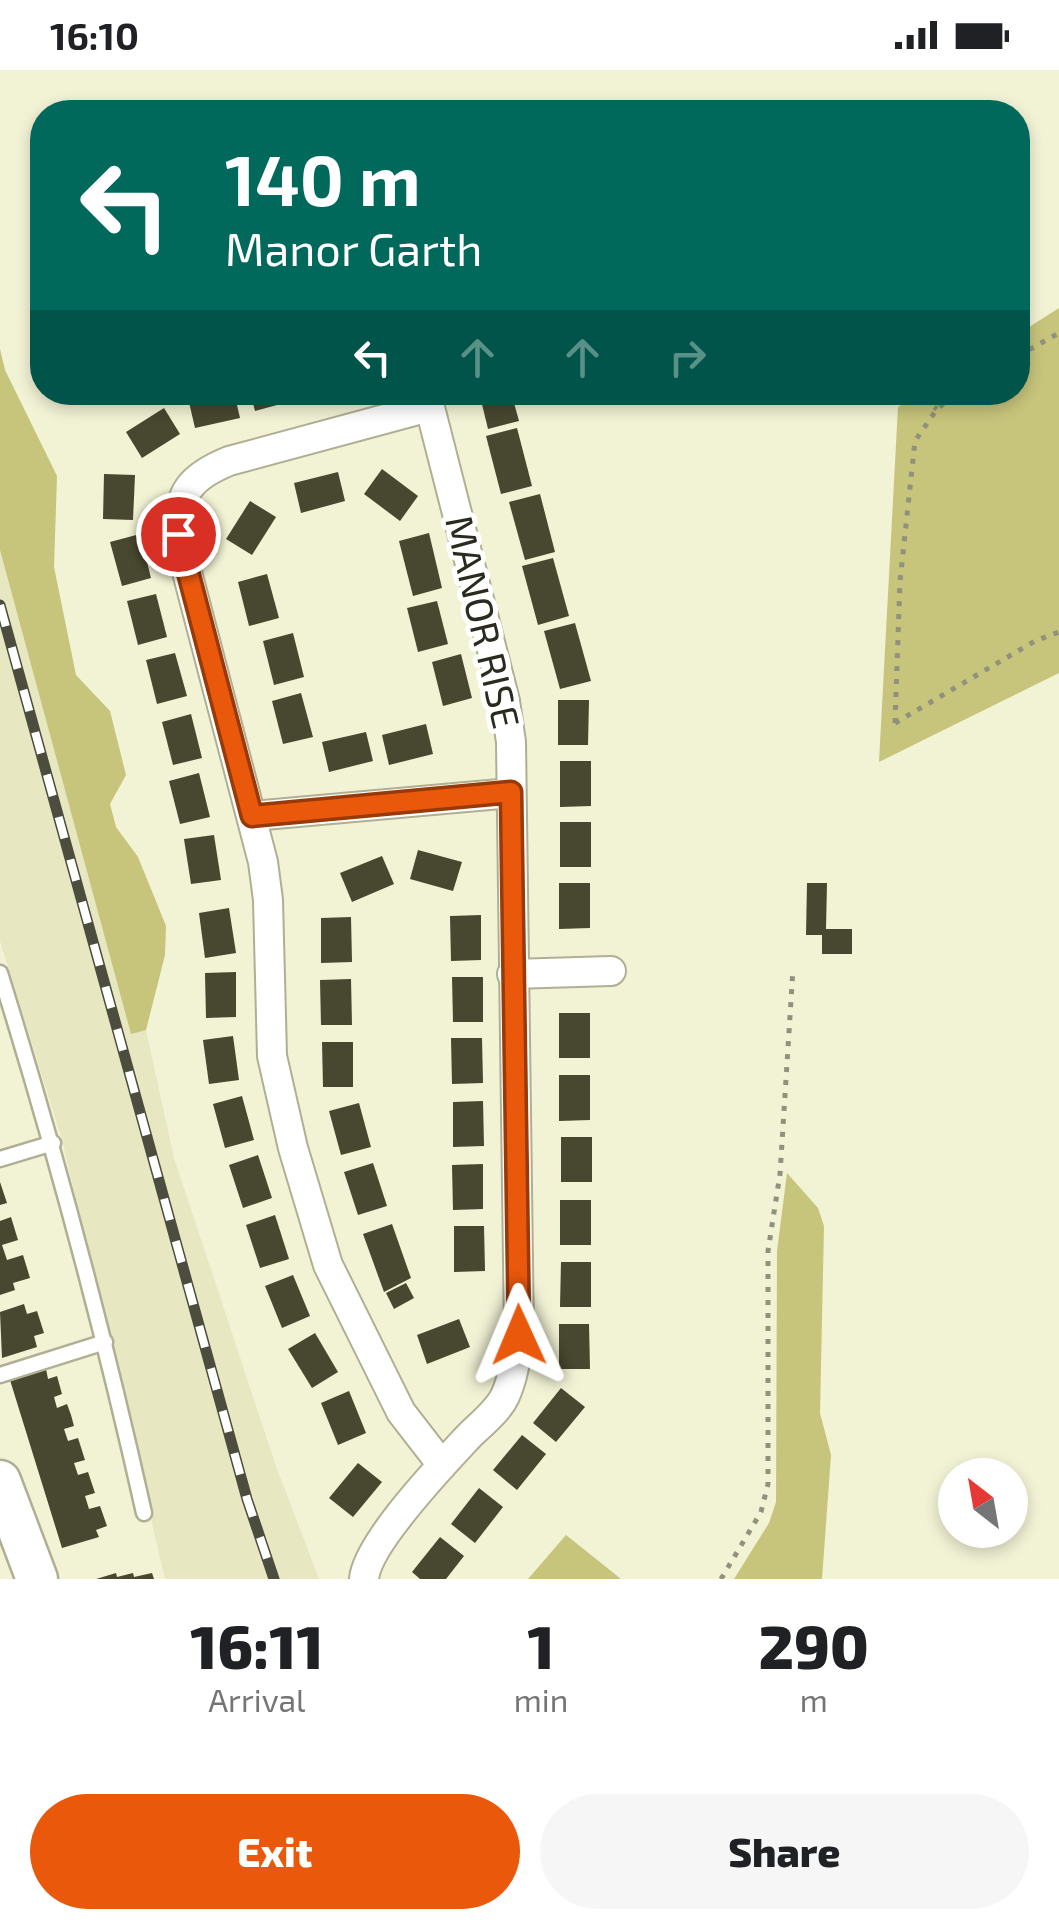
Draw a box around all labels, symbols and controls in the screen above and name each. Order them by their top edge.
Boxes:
text: 16:10 [50,12,139,58]
text: 140 m [225,136,421,220]
icon: left [60,140,190,270]
text: Manor Garth [225,221,482,275]
icon: left [345,330,400,385]
icon: ahead [450,330,505,385]
icon: ahead [555,330,610,385]
icon: right [660,330,715,385]
pin [136,492,221,577]
icon: arrive [151,507,206,562]
street label: MANOR RISE [437,511,531,733]
position arrow [467,1283,571,1387]
north arrow [938,1458,1028,1548]
map controls [938,1458,1028,1548]
text: 16:11 [190,1609,324,1681]
text: 1 [527,1609,555,1681]
text: 290 [759,1609,869,1681]
text: Arrival [208,1680,306,1718]
text: min [514,1680,568,1718]
text: m [800,1680,828,1718]
button: Exit [30,1794,520,1909]
button: Share [540,1794,1029,1909]

